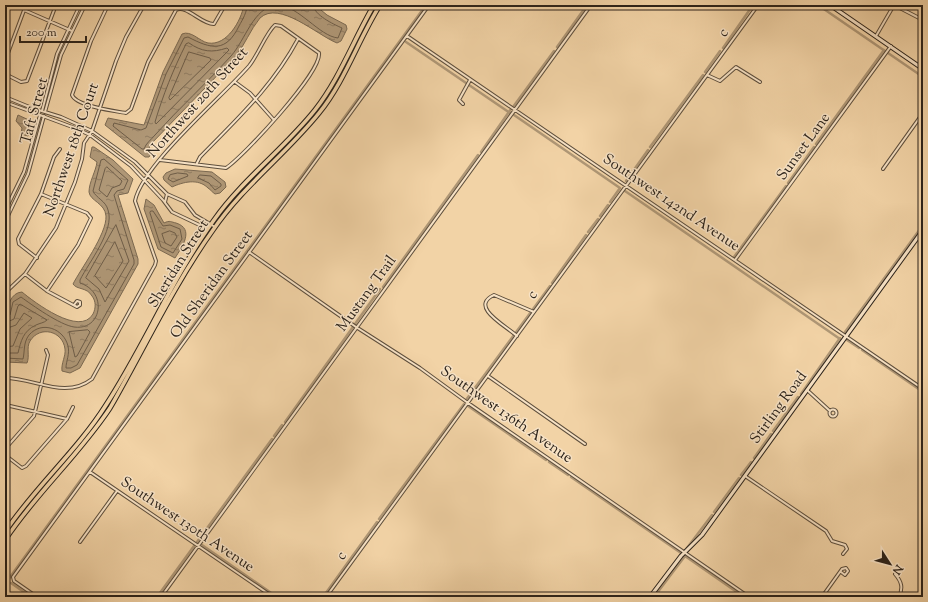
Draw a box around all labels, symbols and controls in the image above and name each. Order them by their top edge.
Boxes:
scale bar [20,18,86,44]
text: 200 m [26,24,57,42]
street label: c [714,24,735,42]
street label: Northwest 20th Street [143,43,253,163]
street label: Taft Street [16,75,54,147]
street label: Northwest 18th Court [39,80,105,220]
street label: Sunset Lane [772,109,836,185]
street label: Southwest 142nd Avenue [598,149,744,257]
street label: Sheridan Street [143,216,215,312]
street label: Old Sheridan Street [166,227,258,343]
street label: Mustang Trail [332,252,402,336]
street label: c [523,286,544,304]
street label: Southwest 136th Avenue [436,361,576,469]
street label: Stirling Road [745,367,813,449]
street label: Southwest 130th Avenue [116,472,258,578]
north arrow [870,544,910,584]
street label: c [332,547,353,565]
text: N [888,560,907,578]

